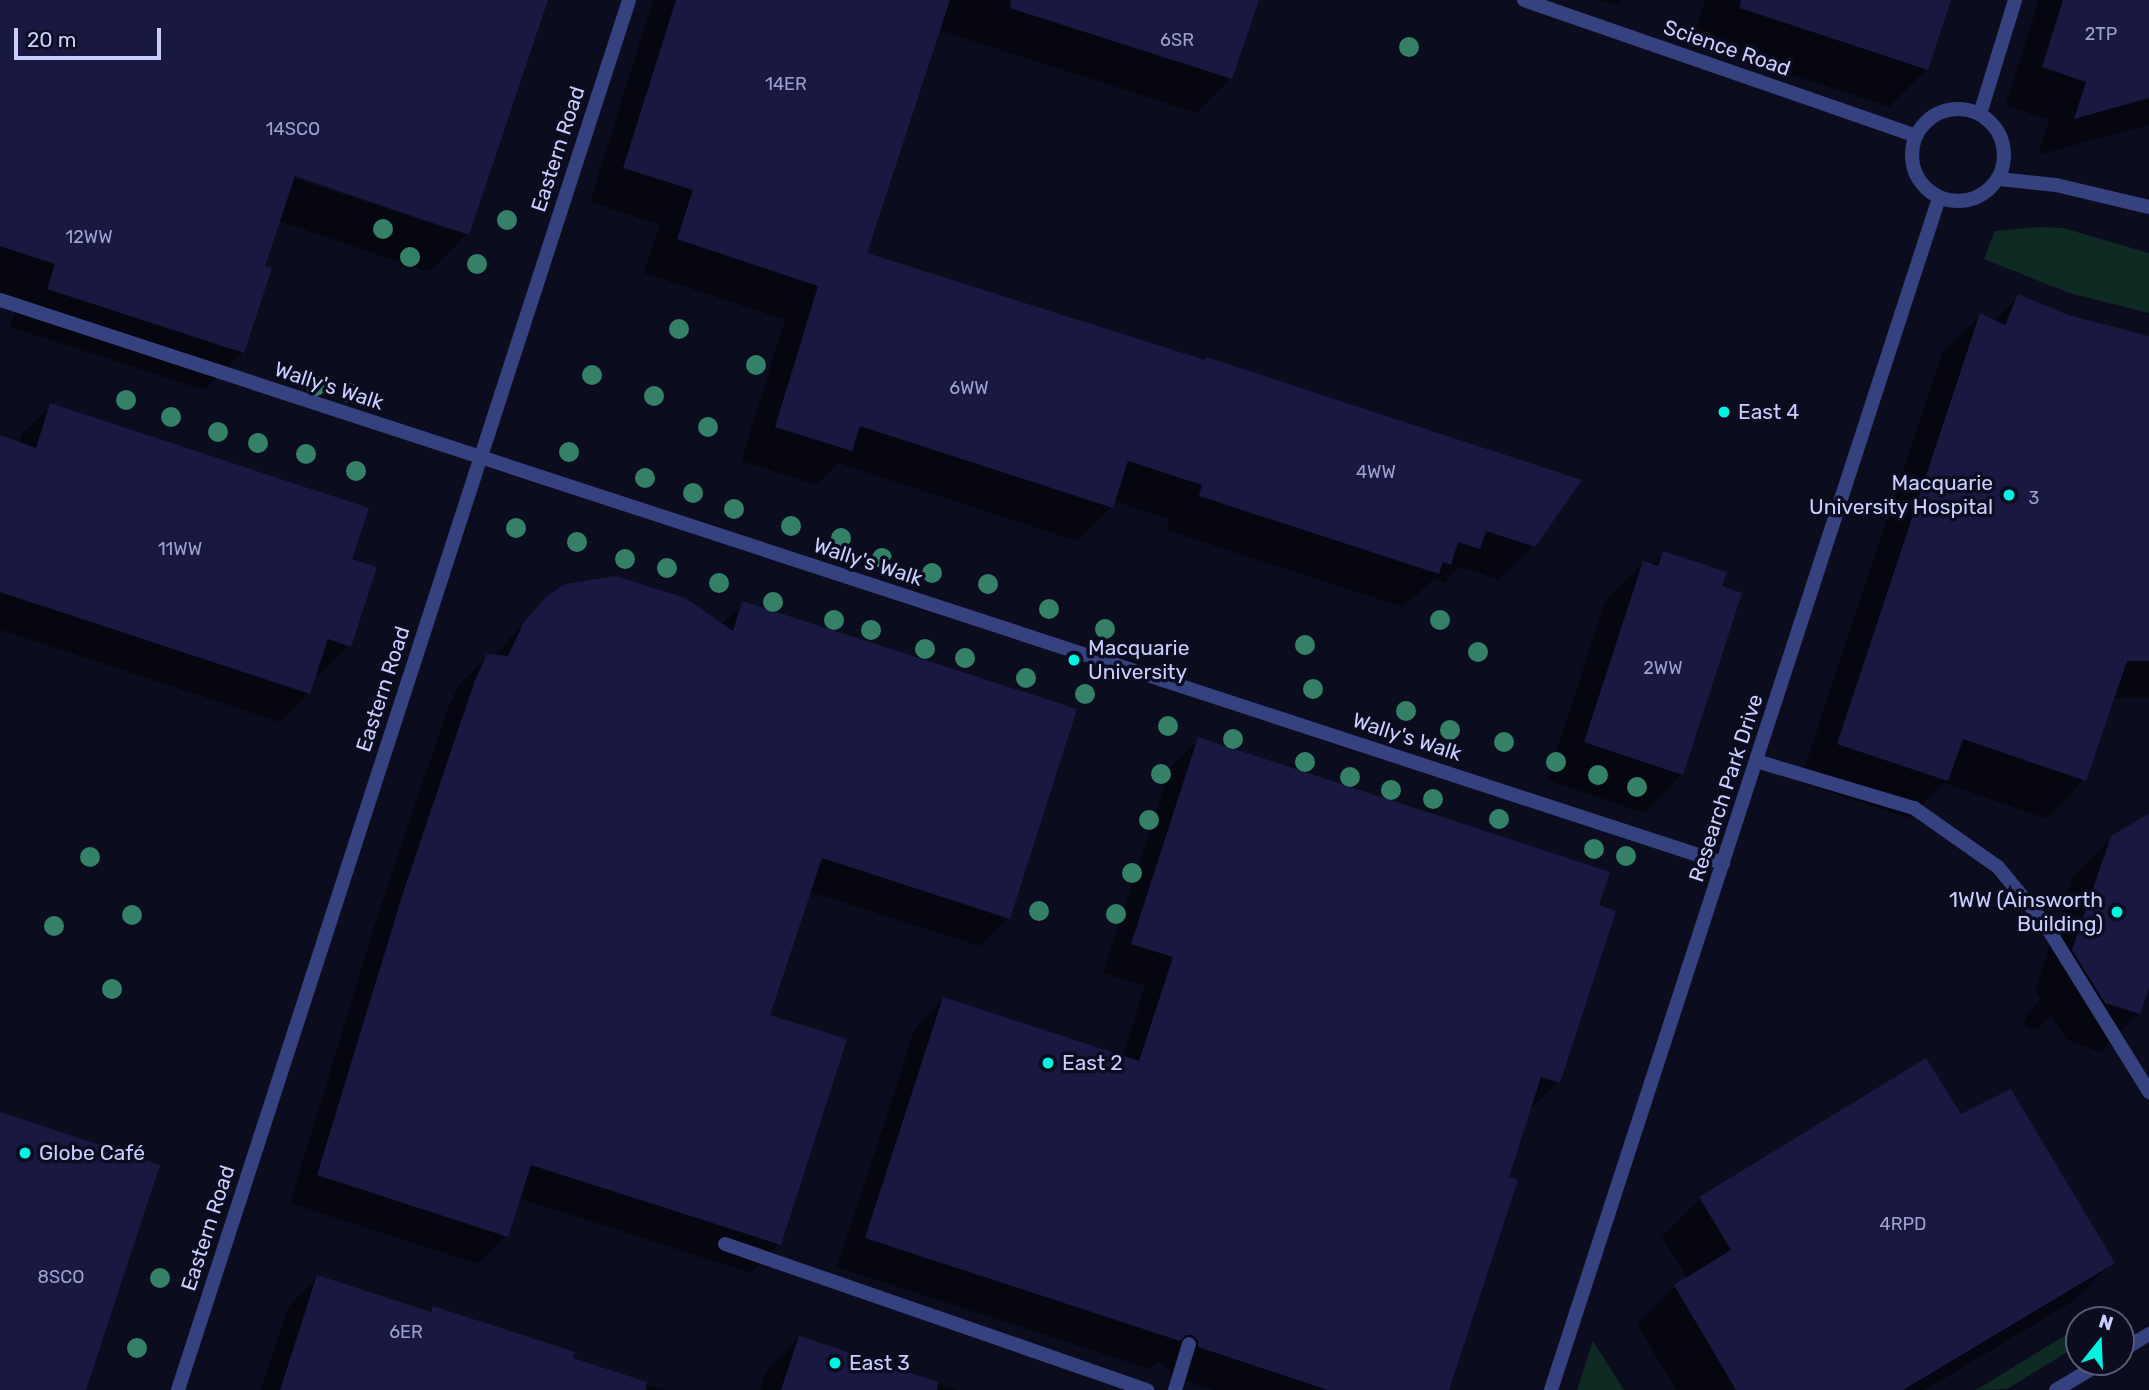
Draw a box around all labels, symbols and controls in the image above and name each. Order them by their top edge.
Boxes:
scale bar [18,14,164,58]
street label: Science Road [1660,15,1794,81]
house number: 2TP [2085,23,2117,45]
text: 20 m [27,27,76,52]
house number: 6SR [1160,29,1194,51]
house number: 14ER [765,73,807,95]
street label: Eastern Road [526,83,590,215]
house number: 14SCO [266,118,320,140]
house number: 12WW [65,226,113,248]
street label: Wally's Walk [271,356,387,416]
house number: 6WW [949,377,989,399]
place label: East 4 [1738,399,1799,425]
marker: East 4 [1716,404,1732,420]
house number: 4WW [1356,461,1396,483]
place label: Macquarie University Hospital [1808,470,1993,520]
marker: Macquarie University Hospital [1999,485,2019,505]
house number: 3 [2029,487,2039,509]
street label: Wally's Walk [810,532,926,592]
house number: 11WW [158,538,202,560]
street label: Eastern Road [351,623,415,755]
place label: Macquarie University [1088,635,1189,685]
marker: Macquarie University [1066,652,1082,668]
house number: 2WW [1643,657,1683,679]
street label: Research Park Drive [1684,691,1768,885]
street label: Wally's Walk [1349,707,1465,767]
place label: 1WW (Ainsworth Building) [1949,887,2103,937]
marker: 1WW (Ainsworth Building) [2109,904,2125,920]
place label: East 2 [1062,1050,1123,1076]
marker: East 2 [1040,1055,1056,1071]
place label: Globe Café [39,1140,145,1166]
marker: Globe Café [17,1145,33,1161]
street label: Eastern Road [176,1162,240,1294]
house number: 4RPD [1880,1213,1926,1235]
house number: 8SCO [38,1266,84,1288]
north arrow [2065,1306,2135,1376]
text: N [2096,1309,2116,1336]
house number: 6ER [389,1321,423,1343]
place label: East 3 [849,1350,910,1376]
marker: East 3 [827,1355,843,1371]

